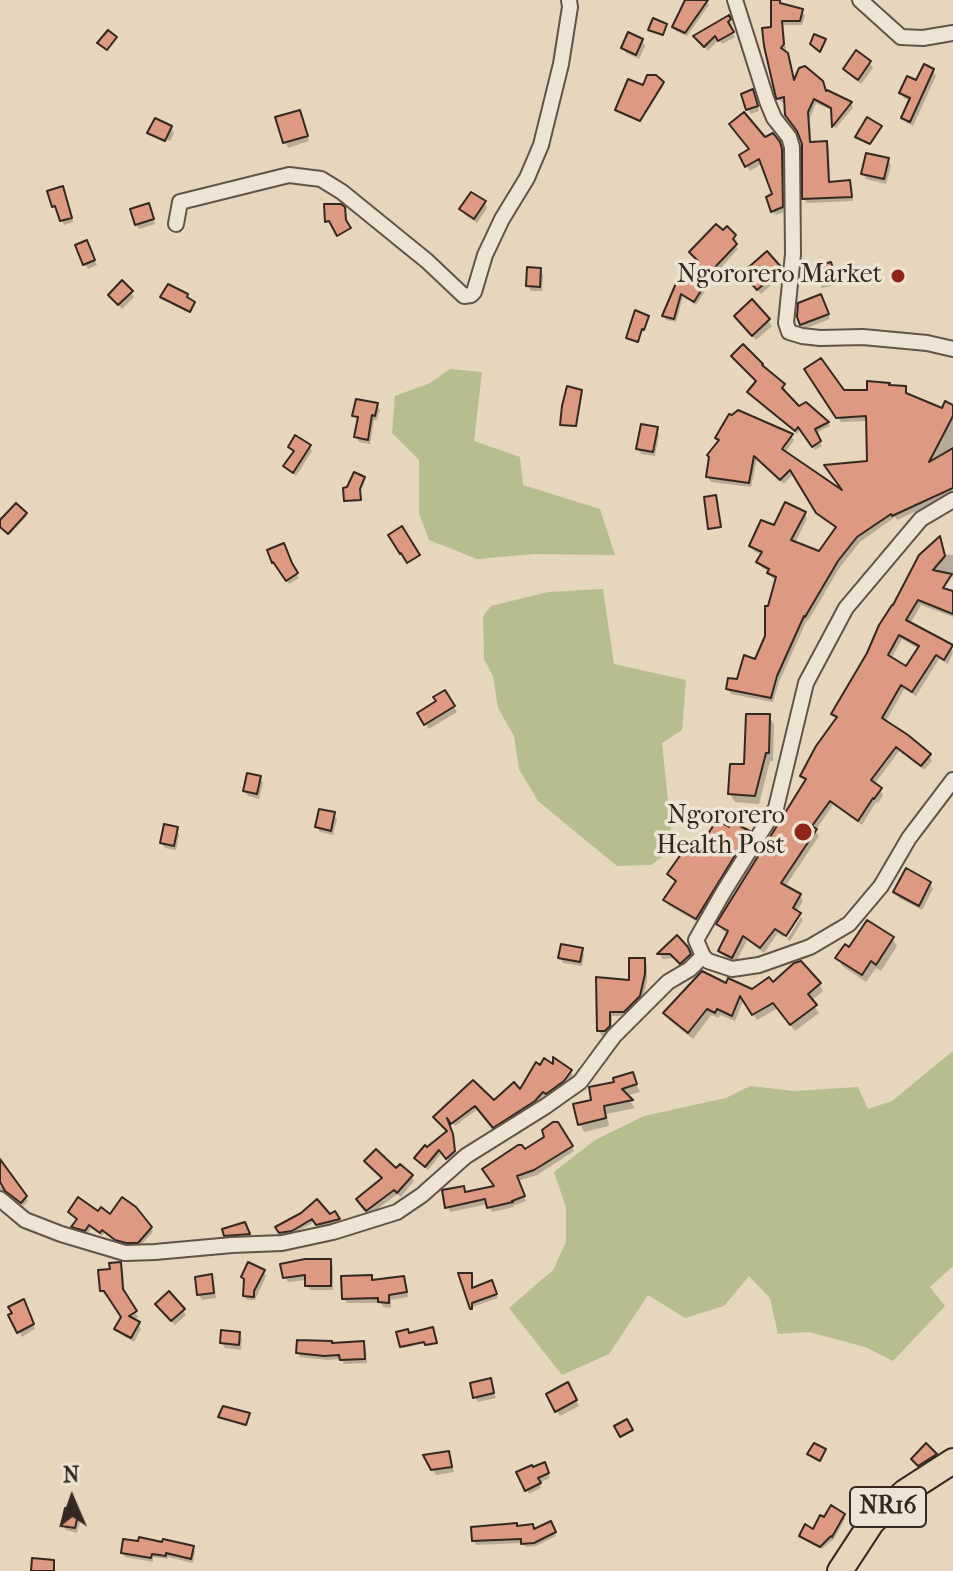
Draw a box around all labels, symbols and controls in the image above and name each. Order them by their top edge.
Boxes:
place label: Ngororero Market [677,260,882,292]
marker: Ngororero Market [889,267,907,285]
place label: Ngororero Health Post [656,801,785,862]
marker: Ngororero Health Post [792,821,814,843]
north arrow [32,1459,112,1539]
text: N [62,1462,80,1488]
road number: NR16 [850,1487,926,1527]

